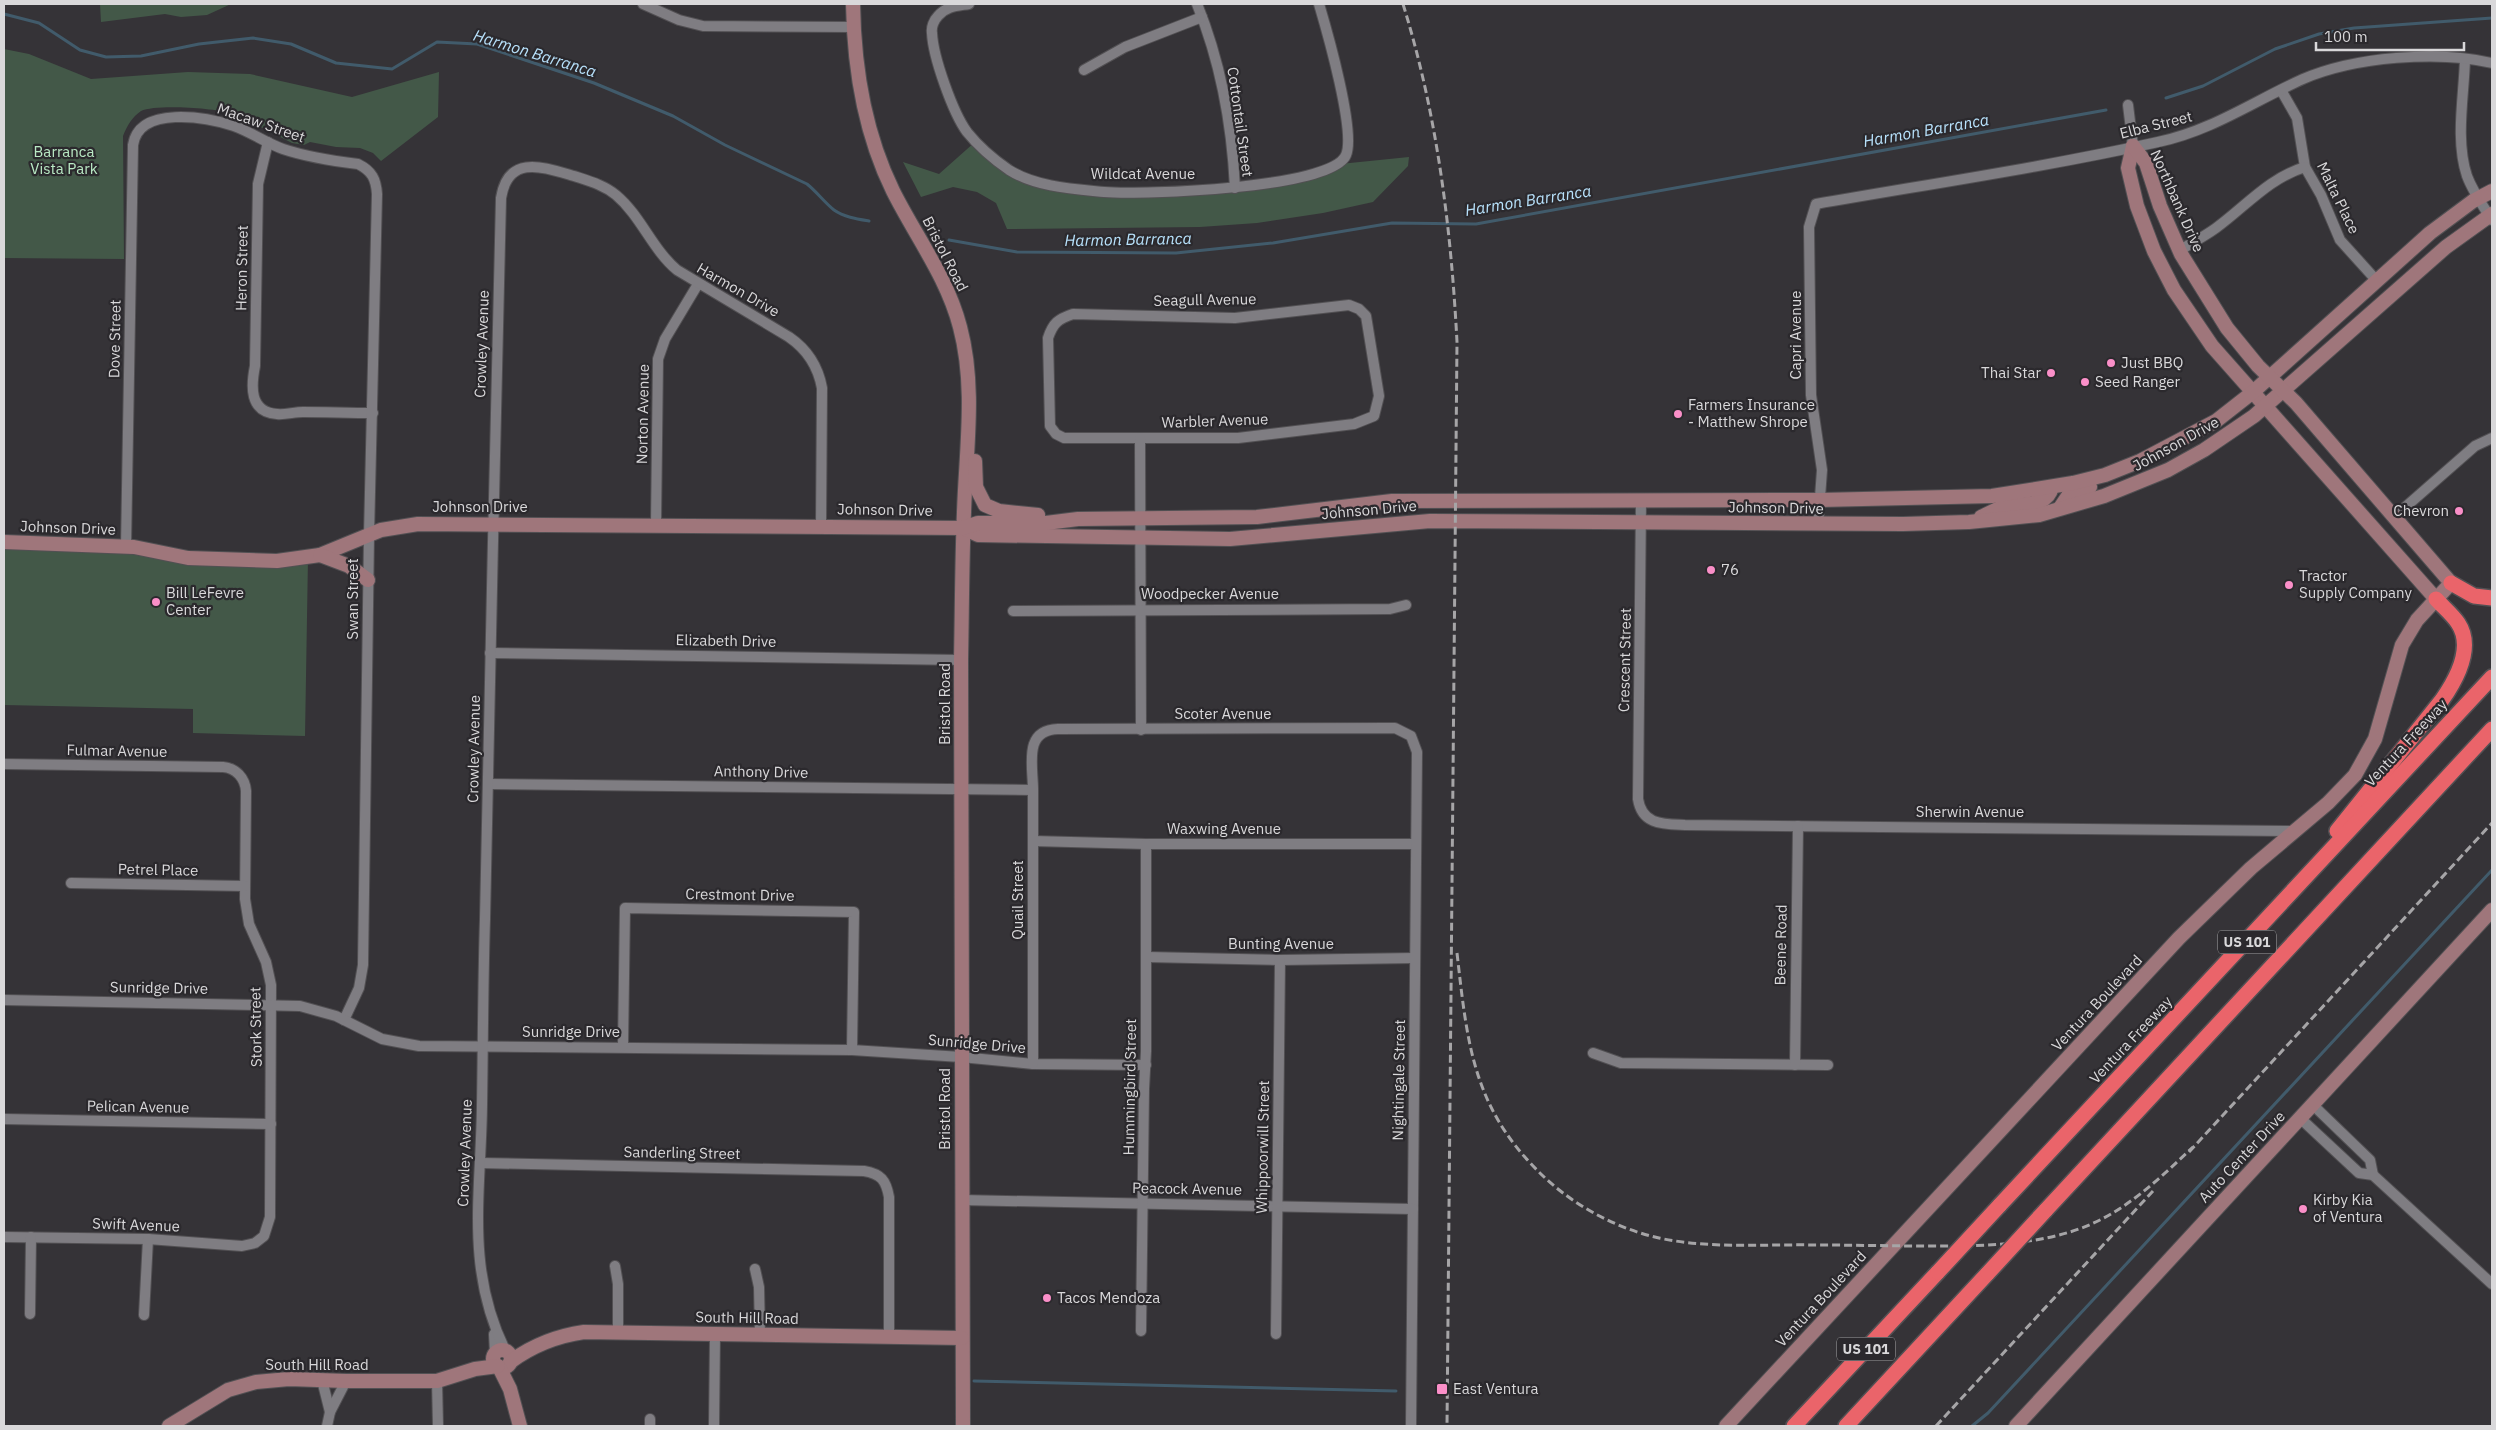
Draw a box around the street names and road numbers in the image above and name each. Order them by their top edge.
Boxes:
street label: Cottontail Street [1223,66,1258,178]
street label: Macaw Street [215,99,308,146]
street label: Elba Street [2118,106,2194,143]
street label: Northbank Drive [2146,147,2208,255]
street label: Malta Place [2313,159,2364,237]
street label: Wildcat Avenue [1091,164,1195,183]
street label: Bristol Road [918,213,973,295]
street label: Heron Street [231,225,252,311]
street label: Harmon Drive [693,258,783,321]
street label: Seagull Avenue [1153,289,1257,310]
street label: Crowley Avenue [470,290,493,398]
street label: Capri Avenue [1786,291,1805,379]
street label: Dove Street [104,300,125,378]
street label: Norton Avenue [632,364,653,464]
street label: Warbler Avenue [1161,409,1269,432]
street label: Johnson Drive [2129,412,2222,475]
street label: Johnson Drive [1320,496,1417,523]
street label: Johnson Drive [432,497,528,516]
street label: Johnson Drive [1728,497,1824,518]
street label: Johnson Drive [837,499,933,520]
street label: Johnson Drive [20,516,116,539]
street label: Swan Street [343,558,362,640]
street label: Woodpecker Avenue [1141,584,1279,603]
street label: Crescent Street [1614,608,1635,712]
street label: Elizabeth Drive [676,630,776,651]
street label: Bristol Road [935,663,954,745]
street label: Crowley Avenue [463,695,484,803]
street label: Ventura Freeway [2360,695,2451,790]
street label: Scoter Avenue [1174,704,1272,723]
street label: Fulmar Avenue [66,740,168,761]
street label: Anthony Drive [714,761,808,782]
street label: Sherwin Avenue [1916,802,2024,821]
street label: Waxwing Avenue [1167,819,1281,838]
street label: Petrel Place [118,859,198,880]
street label: Quail Street [1008,860,1027,940]
street label: Crestmont Drive [685,884,795,905]
street label: Beene Road [1770,904,1791,986]
road number: US 101 [2218,930,2276,954]
street label: Bunting Avenue [1228,934,1334,953]
street label: Ventura Boulevard [2047,951,2146,1055]
street label: Sunridge Drive [110,977,208,998]
street label: Stork Street [245,987,266,1067]
street label: Ventura Freeway [2085,992,2176,1087]
street label: Hummingbird Street [1119,1018,1140,1156]
street label: Nightingale Street [1388,1019,1409,1141]
street label: Sunridge Drive [522,1022,620,1041]
street label: Sunridge Drive [927,1030,1027,1057]
street label: Bristol Road [935,1068,954,1150]
street label: Whippoorwill Street [1252,1080,1273,1214]
street label: Pelican Avenue [87,1096,189,1117]
street label: Crowley Avenue [453,1099,476,1207]
street label: Auto Center Drive [2194,1107,2289,1207]
street label: Sanderling Street [624,1142,740,1163]
street label: Peacock Avenue [1132,1178,1242,1199]
street label: Swift Avenue [92,1213,180,1236]
street label: Ventura Boulevard [1771,1247,1870,1351]
street label: South Hill Road [695,1307,799,1328]
road number: US 101 [1837,1338,1895,1360]
street label: South Hill Road [265,1355,369,1374]

